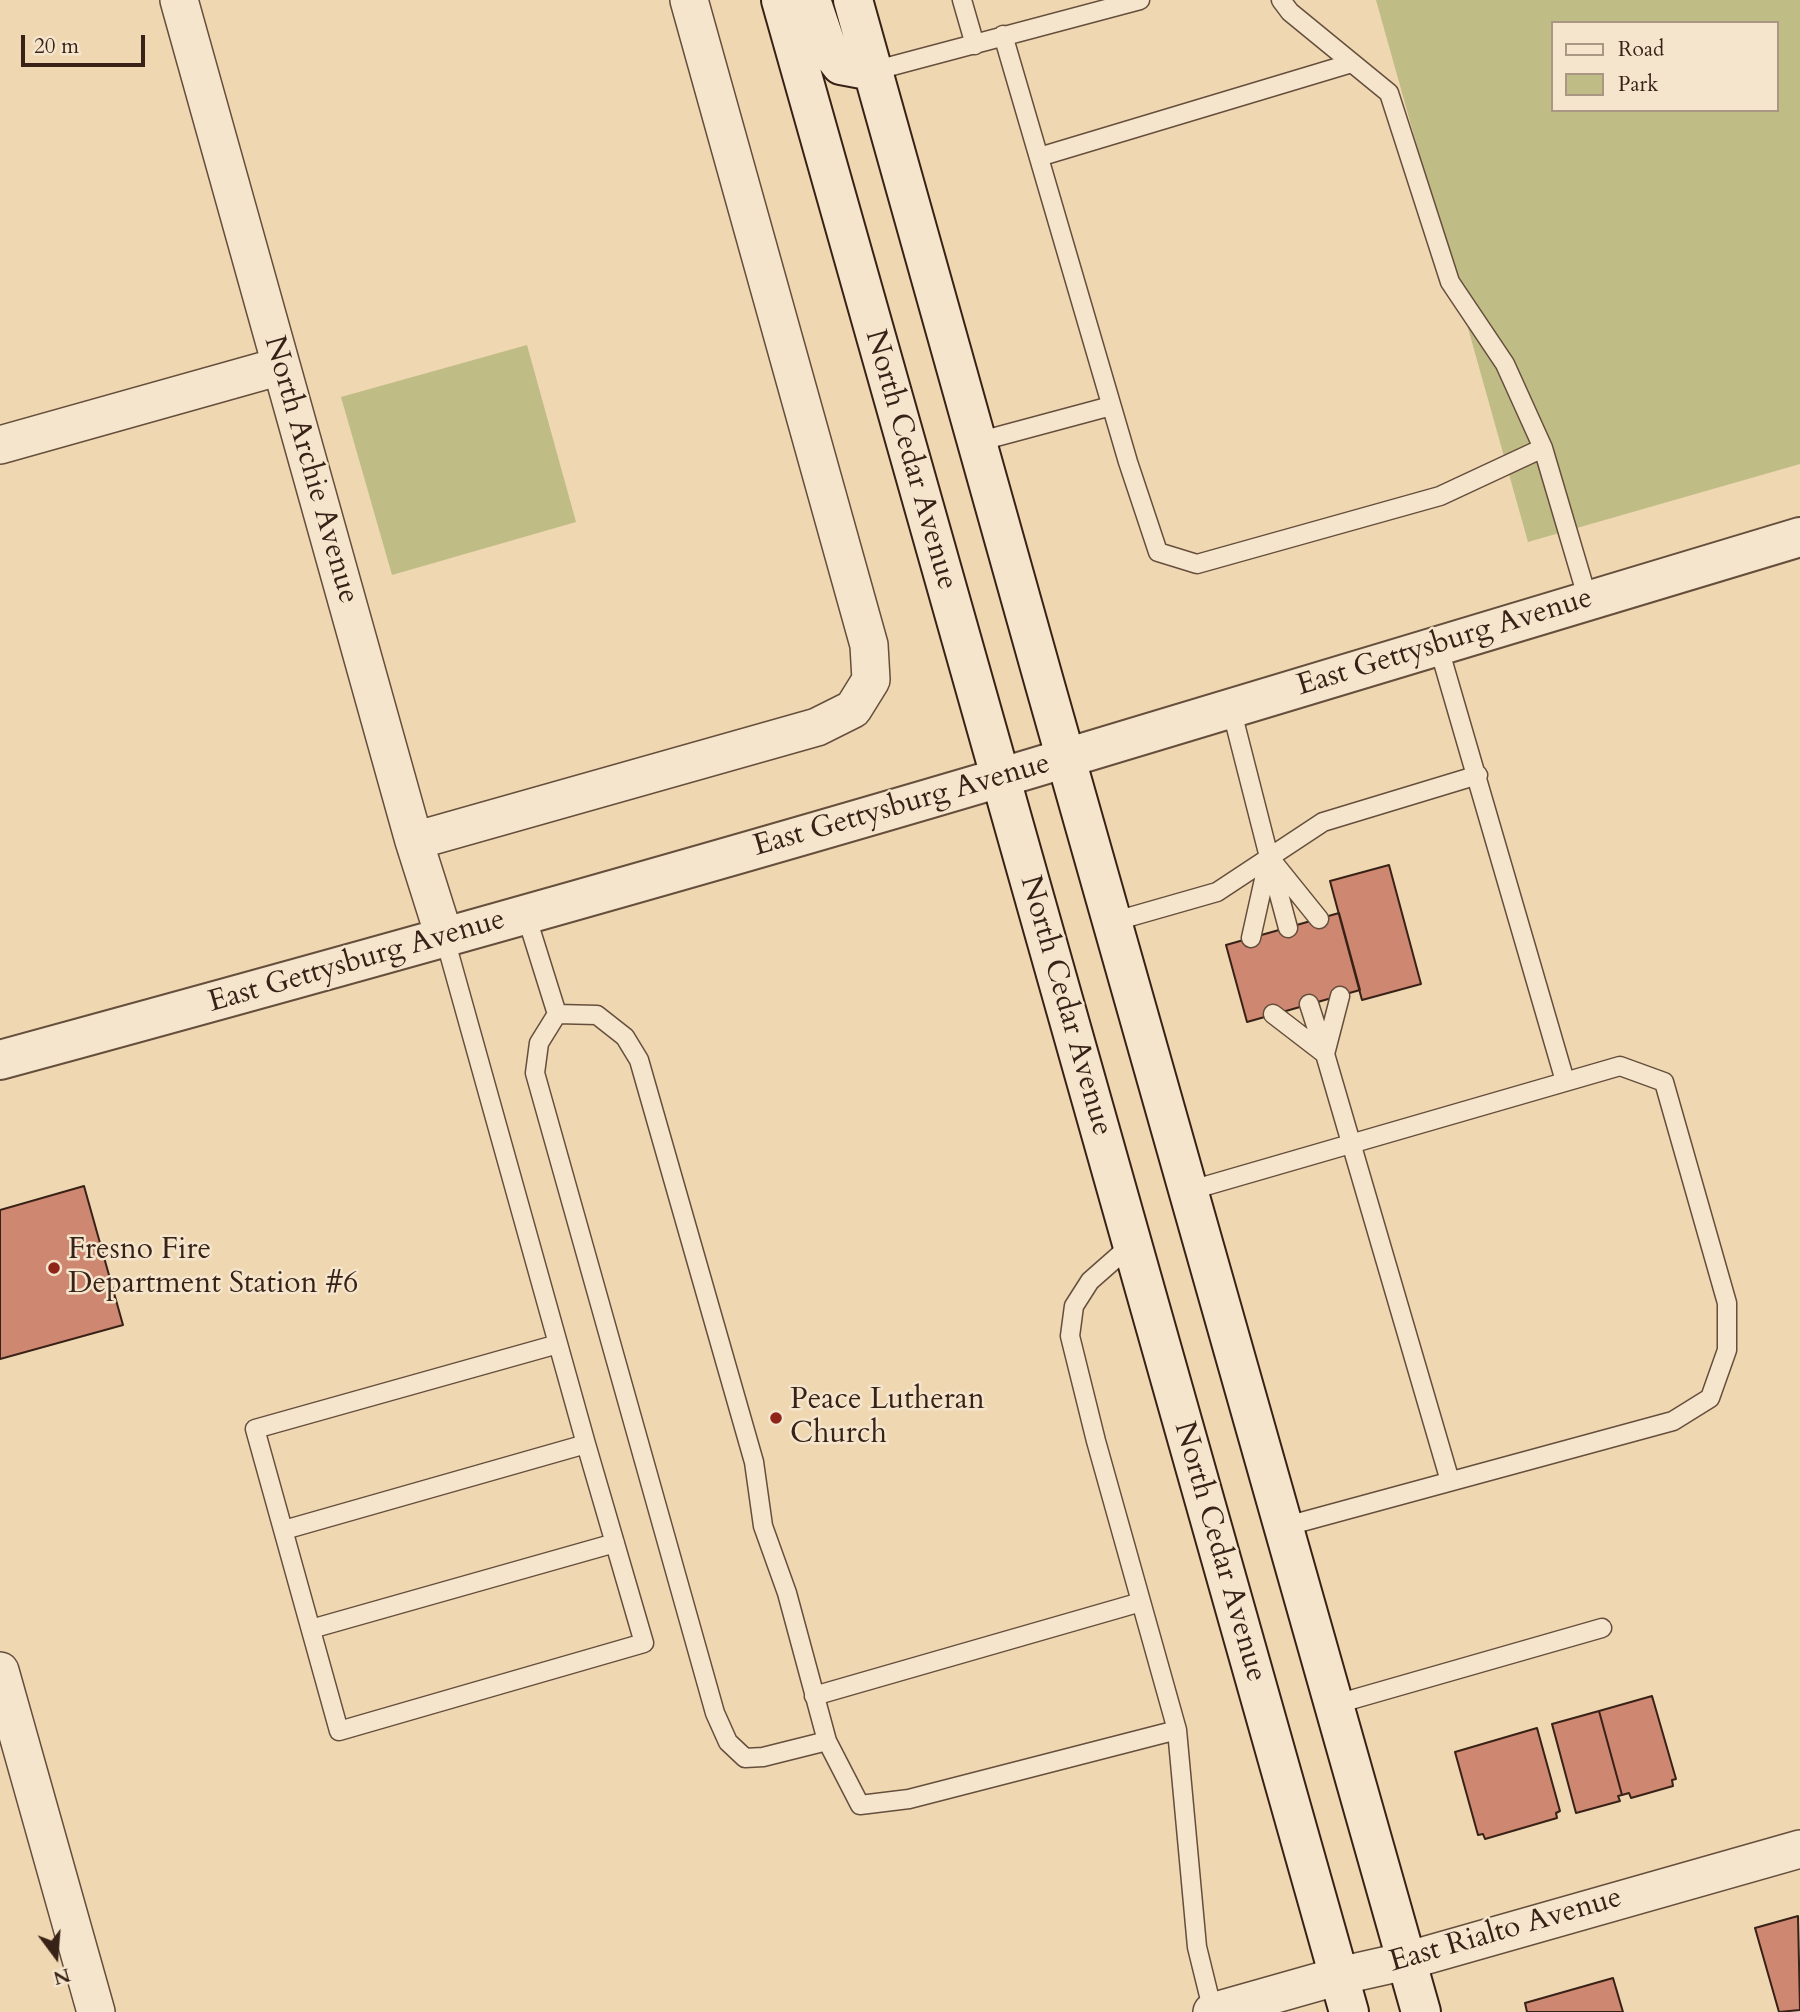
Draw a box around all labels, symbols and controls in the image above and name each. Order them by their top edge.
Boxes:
scale bar [24,21,149,65]
legend [1552,21,1779,112]
text: 20 m [34,32,79,61]
text: Road [1618,35,1664,64]
text: Park [1618,70,1658,99]
street label: North Cedar Avenue [856,326,964,594]
street label: North Archie Avenue [255,332,365,608]
street label: East Gettysburg Avenue [1293,581,1597,705]
street label: East Gettysburg Avenue [750,746,1054,866]
street label: North Cedar Avenue [1011,872,1119,1140]
street label: East Gettysburg Avenue [205,902,509,1022]
place label: Fresno Fire Department Station #6 [68,1233,358,1304]
marker: Fresno Fire Department Station #6 [46,1260,62,1276]
place label: Peace Lutheran Church [790,1383,985,1454]
marker: Peace Lutheran Church [768,1410,784,1426]
street label: North Cedar Avenue [1165,1418,1273,1686]
street label: East Rialto Avenue [1386,1881,1626,1981]
north arrow [21,1921,91,1991]
text: N [50,1961,73,1991]

